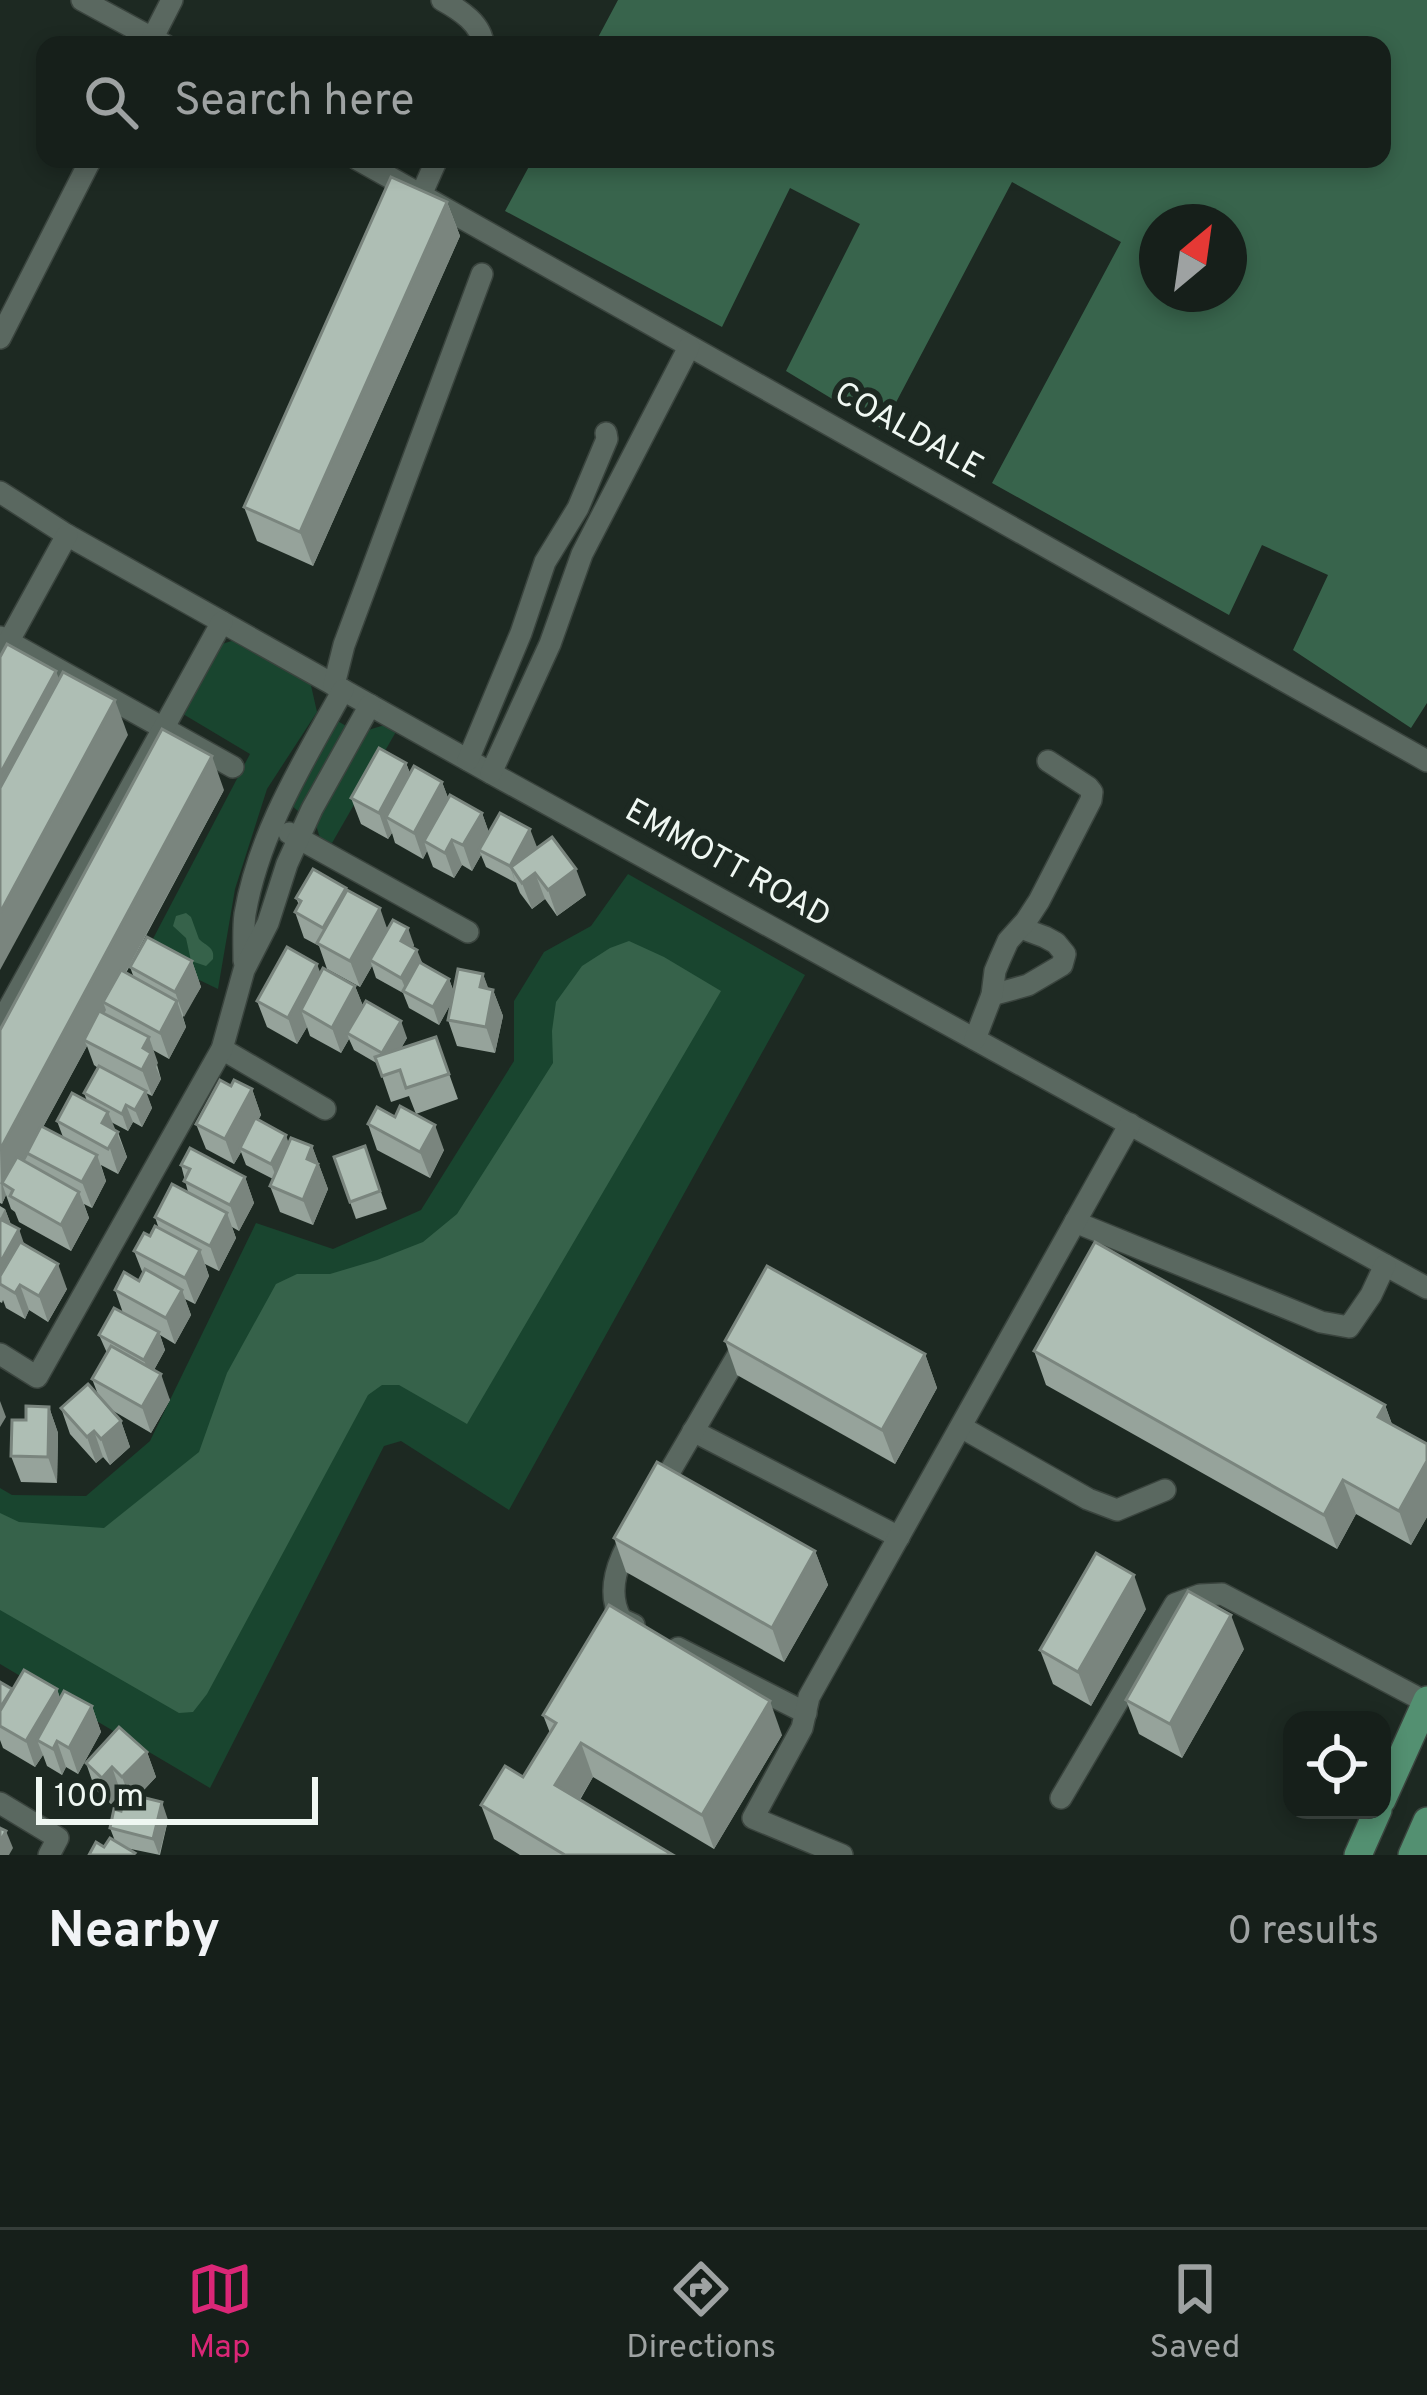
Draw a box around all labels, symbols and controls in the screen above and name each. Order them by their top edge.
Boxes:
search box [36,36,1391,168]
icon: search [78,69,144,135]
text: Search here [174,74,414,131]
north arrow [1139,204,1247,312]
street label: COALDALE [826,374,990,490]
street label: EMMOTT ROAD [617,791,837,939]
map controls [1283,1711,1391,1819]
button: locate [1283,1711,1391,1819]
scale bar [36,1771,318,1824]
text: 100 m [54,1777,144,1819]
text: Nearby [48,1901,220,1966]
text: 0 results [1227,1909,1379,1958]
tab: Map [187,2256,253,2370]
tab: Directions [626,2256,776,2370]
tab: Saved [1150,2256,1240,2370]

